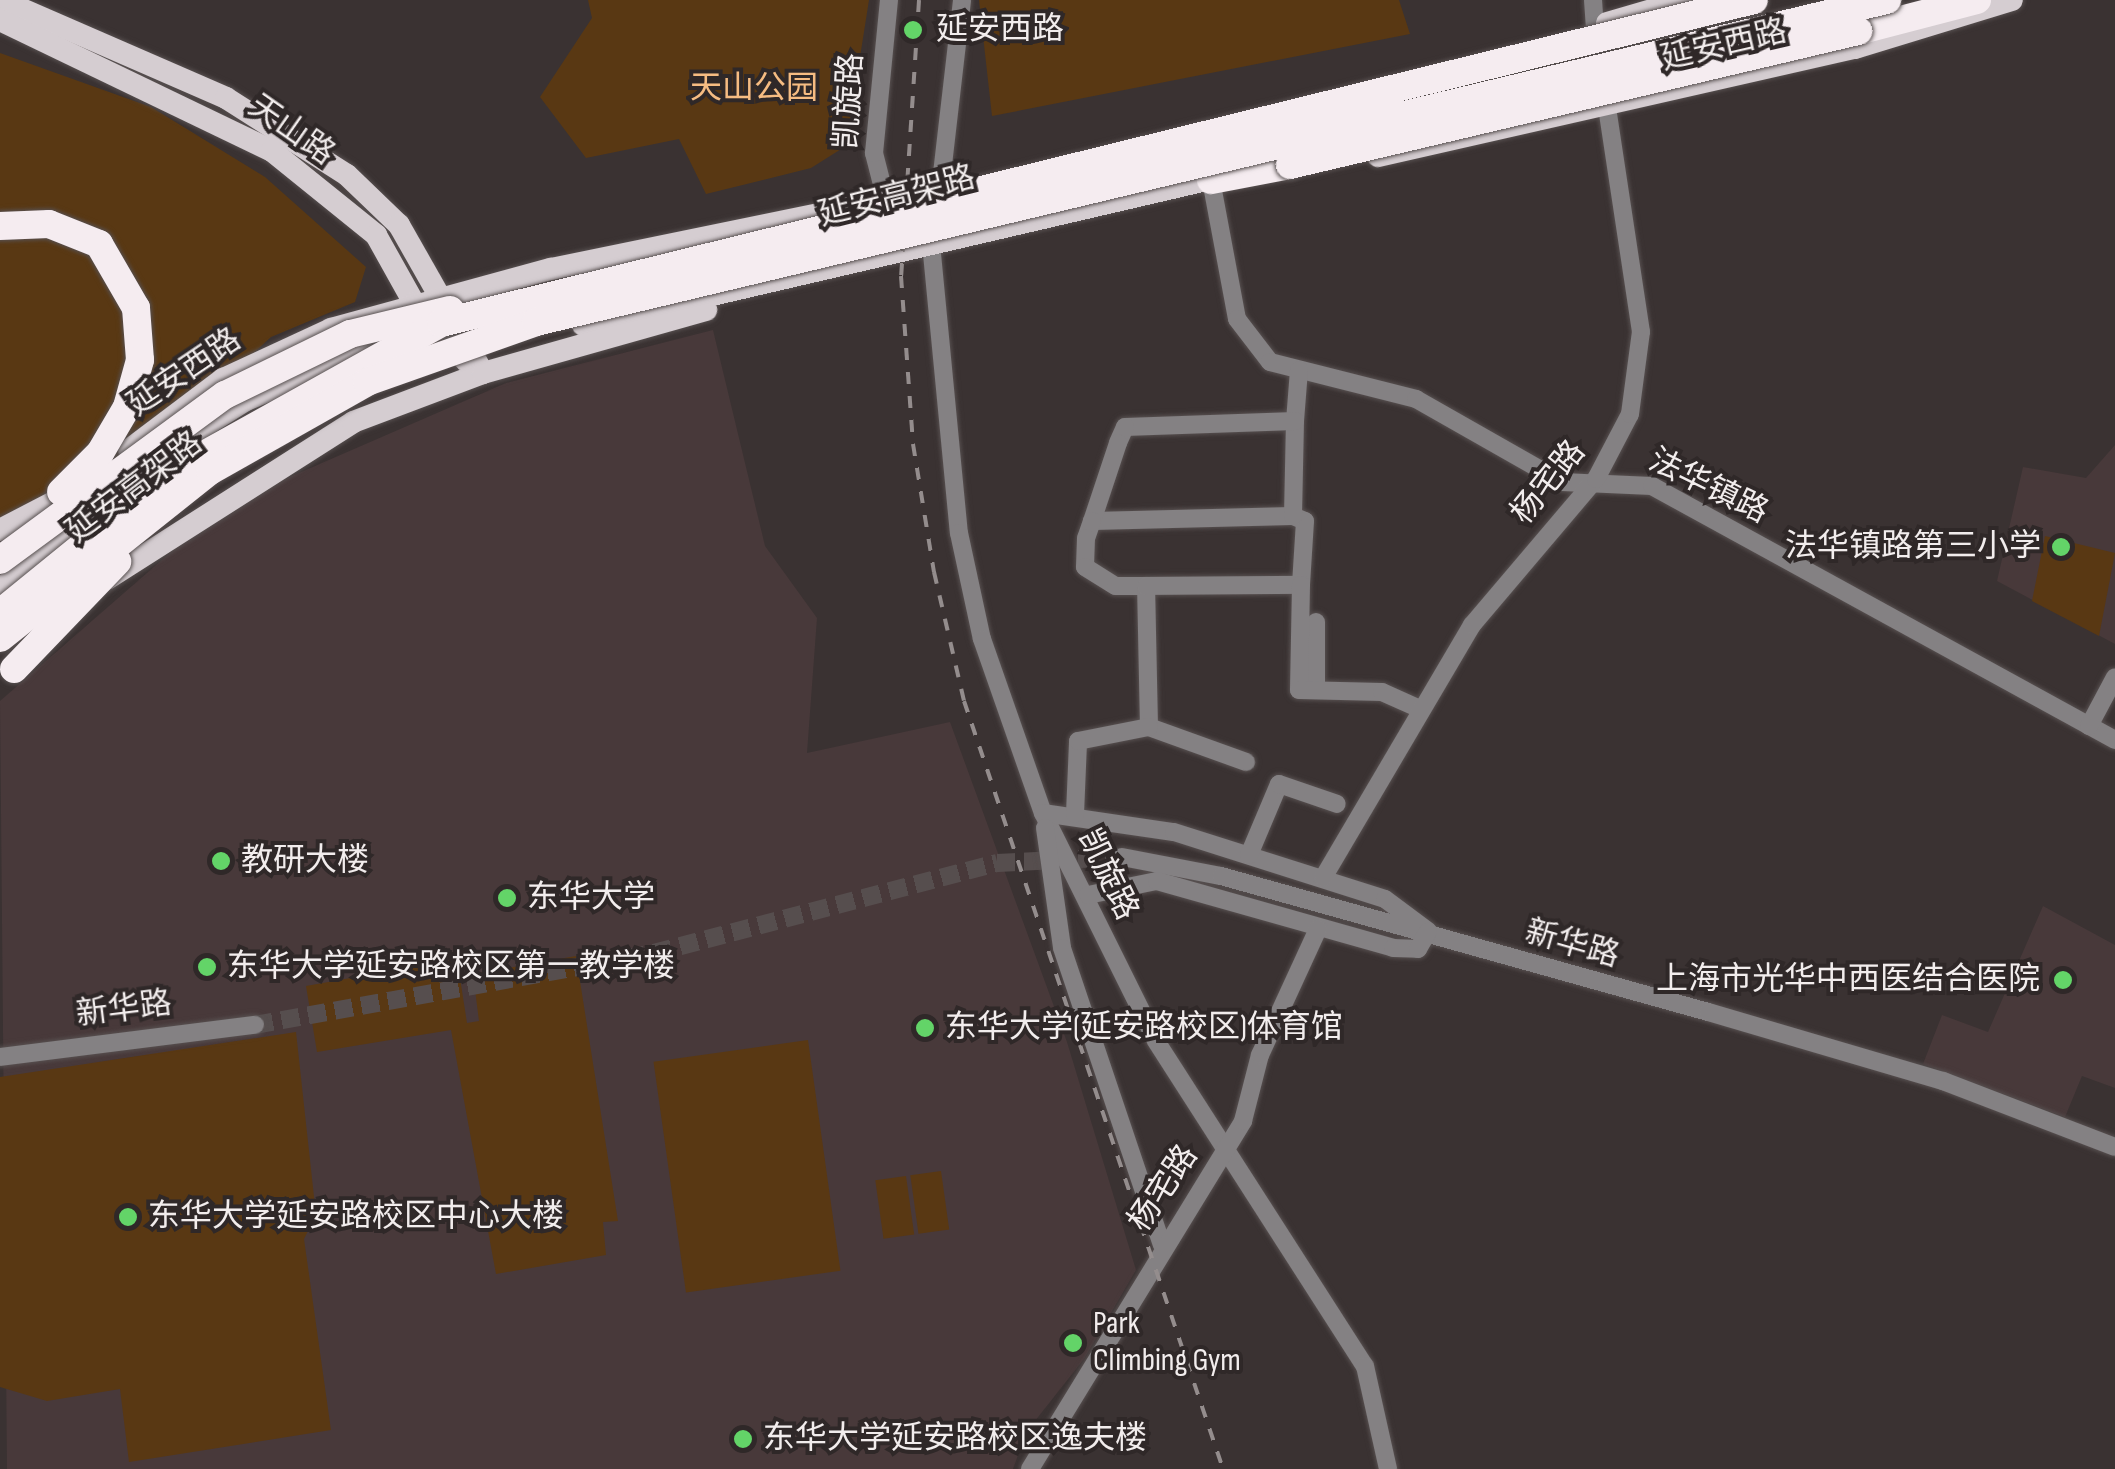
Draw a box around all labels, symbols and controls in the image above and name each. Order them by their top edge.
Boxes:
place label: 延安西路 [936,11,1064,49]
street label: 延安西路 [1657,13,1791,79]
marker: 延安西路 [900,17,926,43]
street label: 凯旋路 [828,52,872,150]
park label: 天山公园 [690,70,818,108]
street label: 天山路 [241,88,341,174]
street label: 延安高架路 [815,159,979,235]
street label: 延安西路 [121,321,249,425]
street label: 延安高架路 [60,425,210,551]
street label: 杨宅路 [1504,434,1594,532]
street label: 法华镇路 [1642,442,1774,532]
place label: 法华镇路第三小学 [1785,528,2041,566]
marker: 法华镇路第三小学 [2050,536,2072,558]
street label: 凯旋路 [1069,823,1145,927]
place label: 教研大楼 [241,842,369,880]
marker: 教研大楼 [210,850,232,872]
place label: 东华大学 [527,879,655,917]
marker: 东华大学 [496,887,518,909]
street label: 新华路 [1521,913,1623,977]
place label: 东华大学延安路校区第一教学楼 [227,948,675,986]
marker: 东华大学延安路校区第一教学楼 [196,956,218,978]
place label: 上海市光华中西医结合医院 [1656,961,2040,999]
marker: 上海市光华中西医结合医院 [2050,967,2076,993]
street label: 新华路 [74,985,174,1035]
place label: 东华大学(延安路校区)体育馆 [945,1009,1343,1047]
marker: 东华大学(延安路校区)体育馆 [914,1017,936,1039]
street label: 杨宅路 [1121,1138,1207,1240]
place label: 东华大学延安路校区中心大楼 [148,1198,564,1236]
marker: 东华大学延安路校区中心大楼 [117,1206,139,1228]
place label: Park Climbing Gym [1093,1306,1241,1381]
marker: Park Climbing Gym [1062,1332,1084,1354]
place label: 东华大学延安路校区逸夫楼 [763,1420,1147,1458]
marker: 东华大学延安路校区逸夫楼 [732,1428,754,1450]

